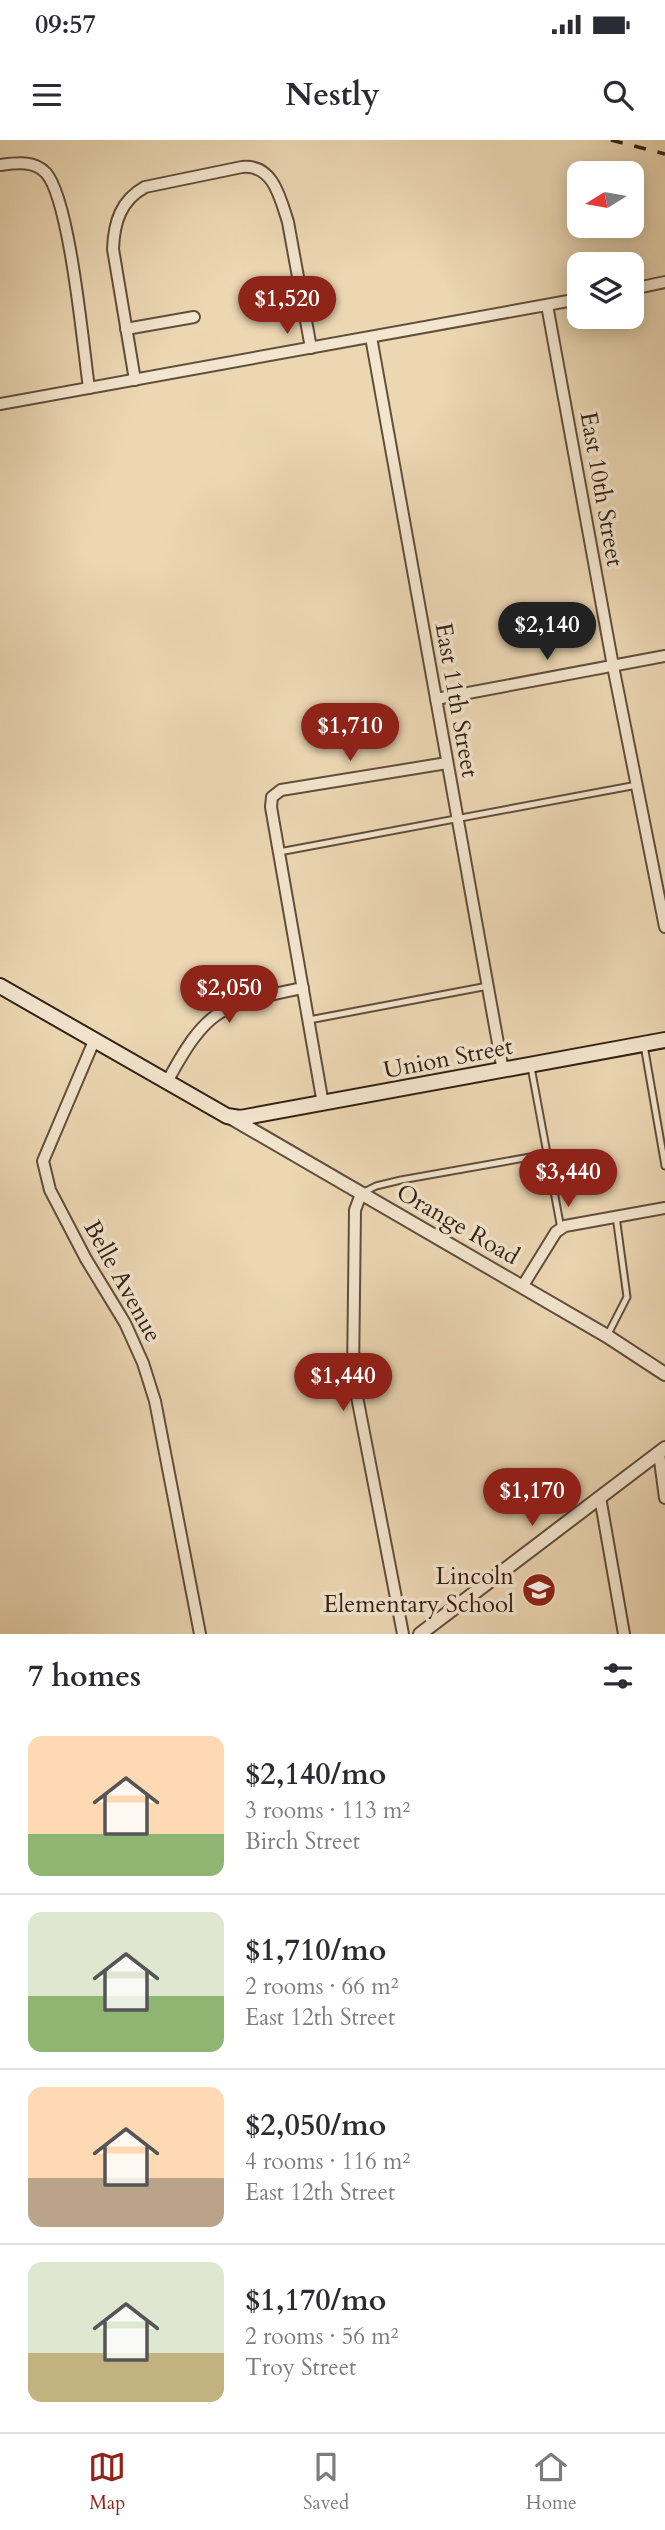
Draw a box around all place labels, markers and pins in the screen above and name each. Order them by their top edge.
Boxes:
pin: $1,520 [230,276,344,336]
pin: $2,140 [490,602,604,662]
pin: $1,710 [293,704,407,763]
pin: $2,050 [172,966,286,1025]
pin: $3,440 [511,1150,625,1209]
pin: $1,440 [286,1354,400,1413]
pin: $1,170 [475,1468,589,1528]
place label: Lincoln Elementary School [323,1560,514,1621]
school or university icon: Lincoln Elementary School [520,1571,558,1609]

